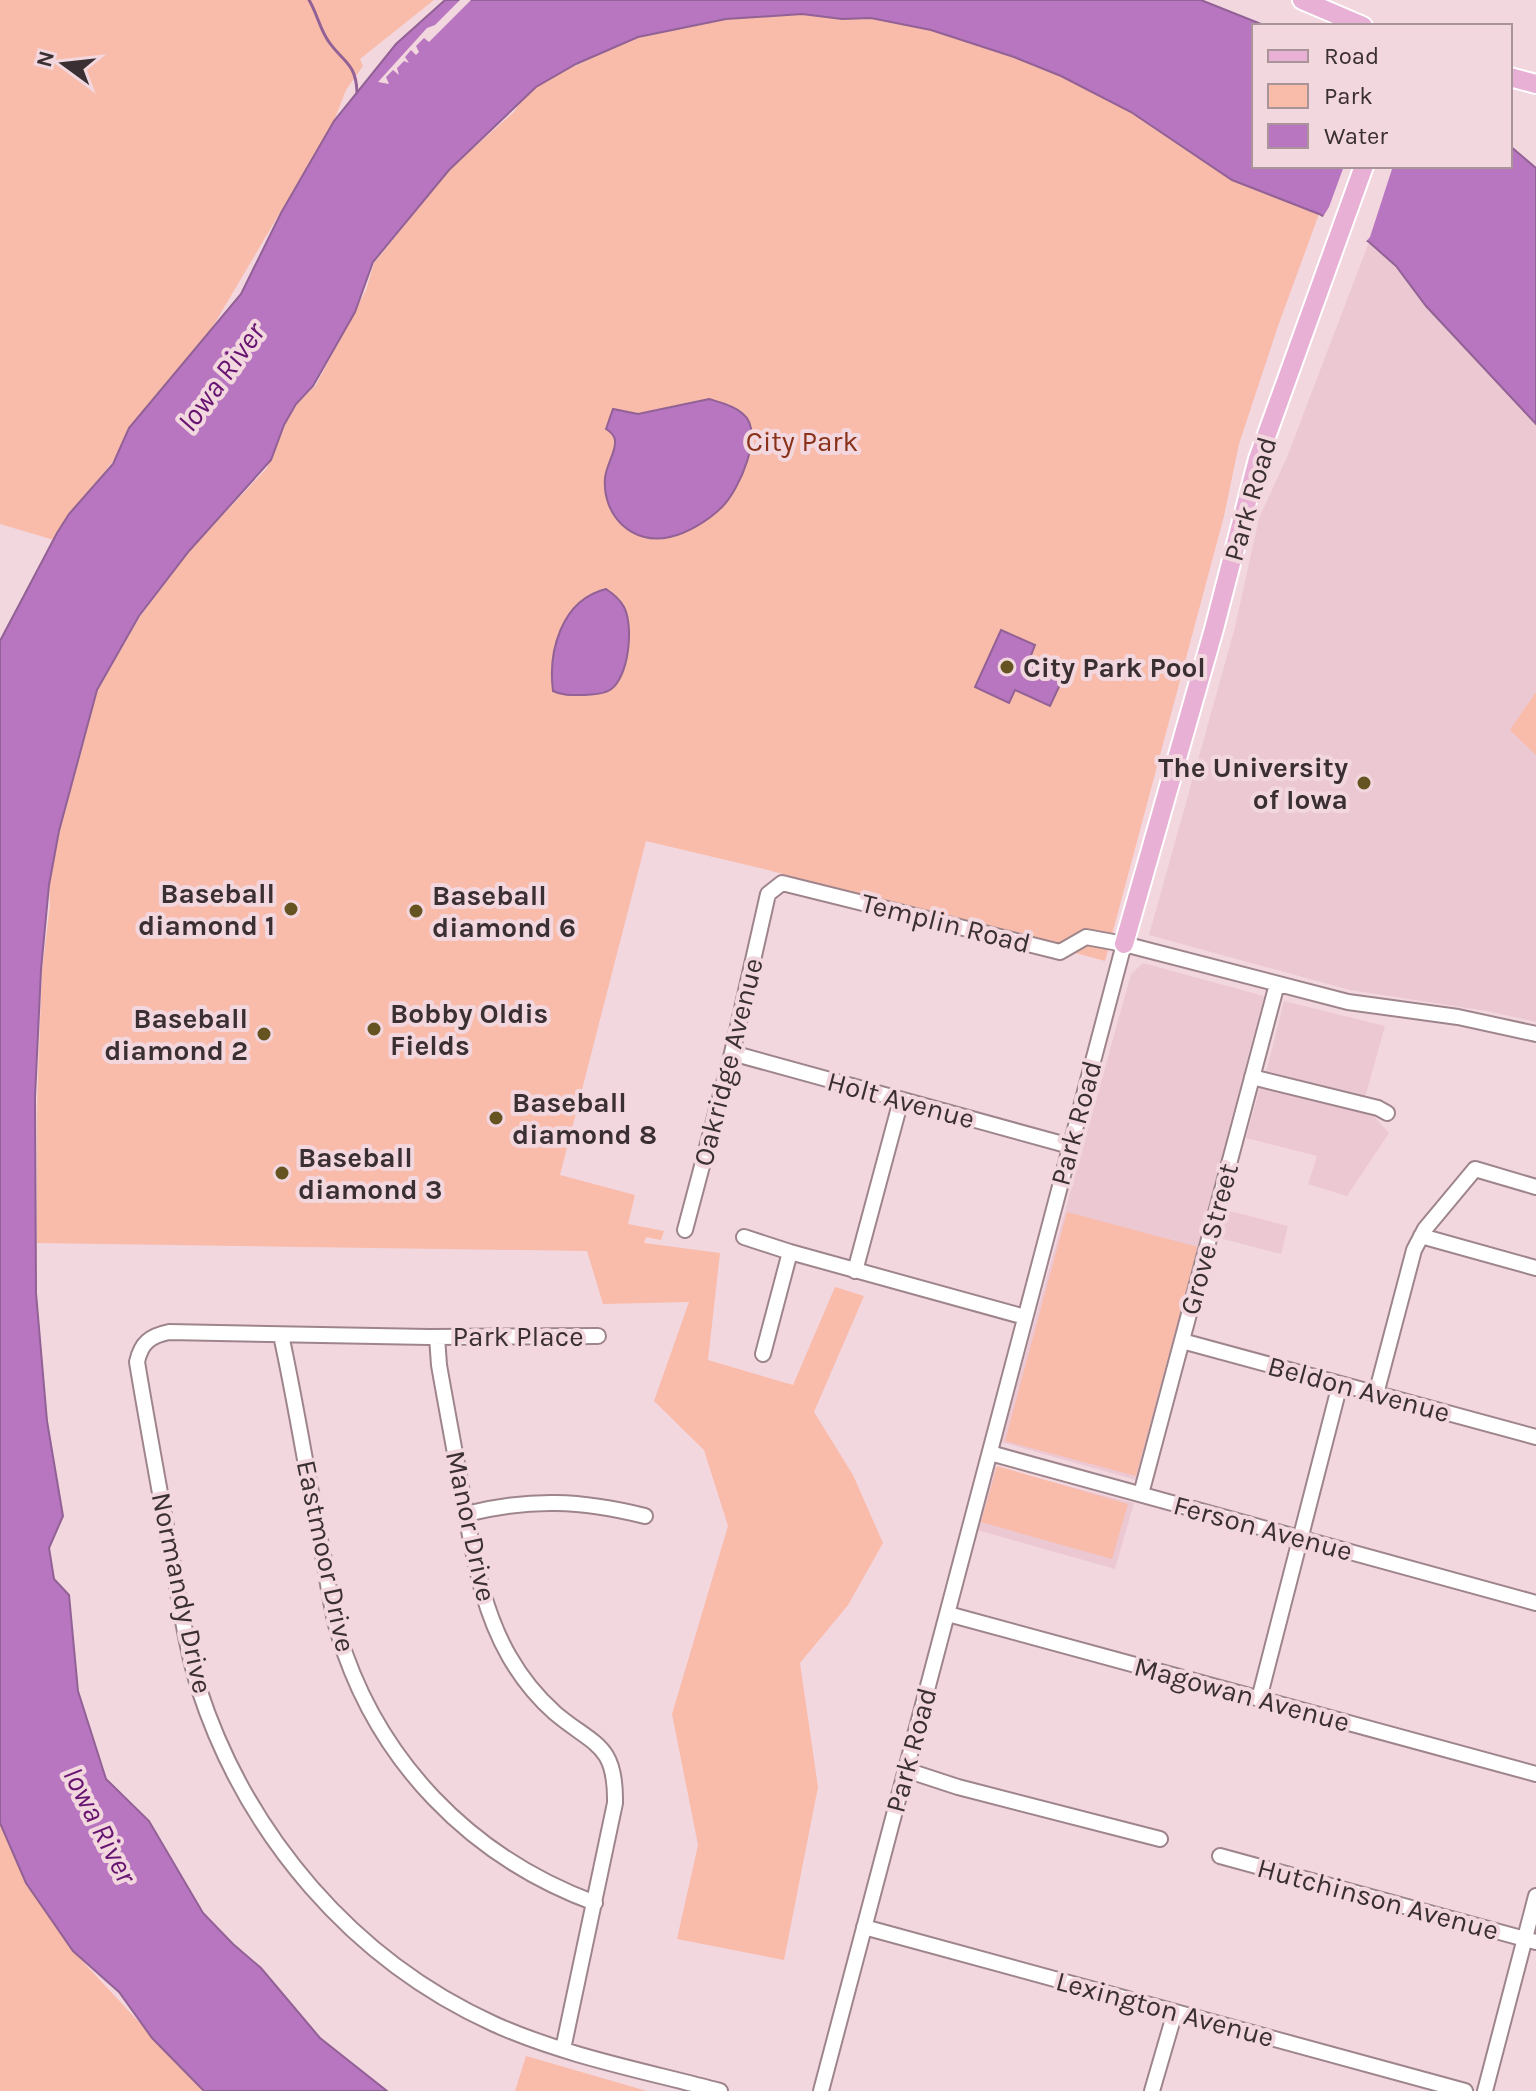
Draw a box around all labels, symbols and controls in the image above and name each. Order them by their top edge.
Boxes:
north arrow [24,24,104,104]
legend [1252,24,1512,168]
text: Road [1324,42,1379,70]
text: N [31,48,60,70]
text: Park [1324,82,1373,110]
text: Water [1324,122,1388,150]
water label: Iowa River [169,314,274,438]
park label: City Park [746,425,858,458]
street label: Park Road [1217,433,1283,565]
place label: City Park Pool [1023,651,1206,684]
marker: City Park Pool [998,658,1016,676]
place label: The University of Iowa [1158,751,1348,816]
marker: The University of Iowa [1355,774,1373,792]
place label: Baseball diamond 1 [138,877,275,942]
place label: Baseball diamond 6 [432,879,576,944]
street label: Templin Road [858,886,1034,960]
marker: Baseball diamond 1 [282,900,300,918]
marker: Baseball diamond 6 [407,902,425,920]
street label: Oakridge Avenue [686,955,770,1169]
place label: Bobby Oldis Fields [390,997,548,1062]
place label: Baseball diamond 2 [104,1002,248,1067]
marker: Bobby Oldis Fields [365,1020,383,1038]
marker: Baseball diamond 2 [255,1025,273,1043]
street label: Park Road [1044,1057,1108,1189]
street label: Holt Avenue [824,1064,978,1136]
place label: Baseball diamond 8 [512,1086,657,1151]
marker: Baseball diamond 8 [487,1109,505,1127]
place label: Baseball diamond 3 [298,1141,442,1206]
street label: Grove Street [1173,1160,1245,1318]
marker: Baseball diamond 3 [273,1164,291,1182]
street label: Park Place [452,1320,584,1353]
street label: Beldon Avenue [1264,1349,1454,1429]
street label: Manor Drive [439,1447,503,1605]
street label: Eastmoor Drive [290,1457,362,1655]
street label: Ferson Avenue [1170,1488,1356,1568]
street label: Normandy Drive [145,1489,219,1697]
street label: Magowan Avenue [1131,1649,1353,1739]
street label: Park Road [879,1684,943,1816]
water label: Iowa River [55,1761,145,1891]
street label: Hutchinson Avenue [1254,1851,1502,1947]
street label: Lexington Avenue [1052,1964,1278,2054]

